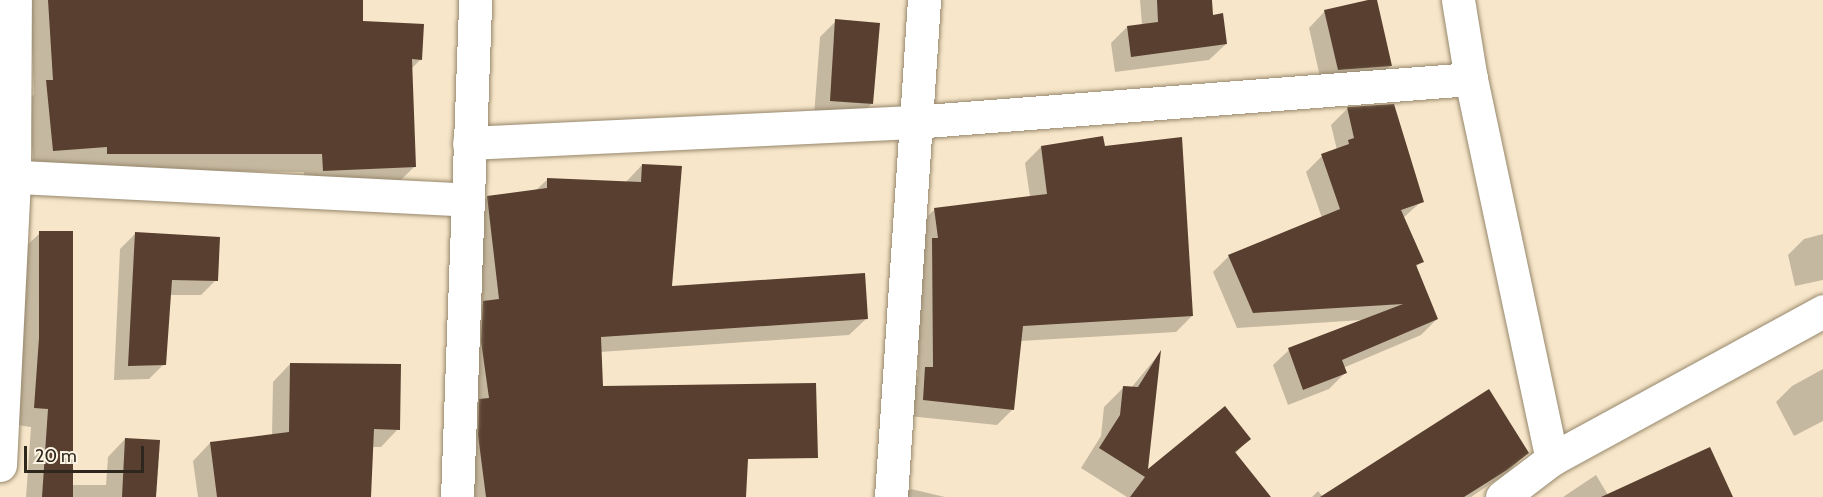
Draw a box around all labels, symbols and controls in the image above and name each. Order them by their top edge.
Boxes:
scale bar [27,434,147,472]
text: 20 m [35,445,77,467]

